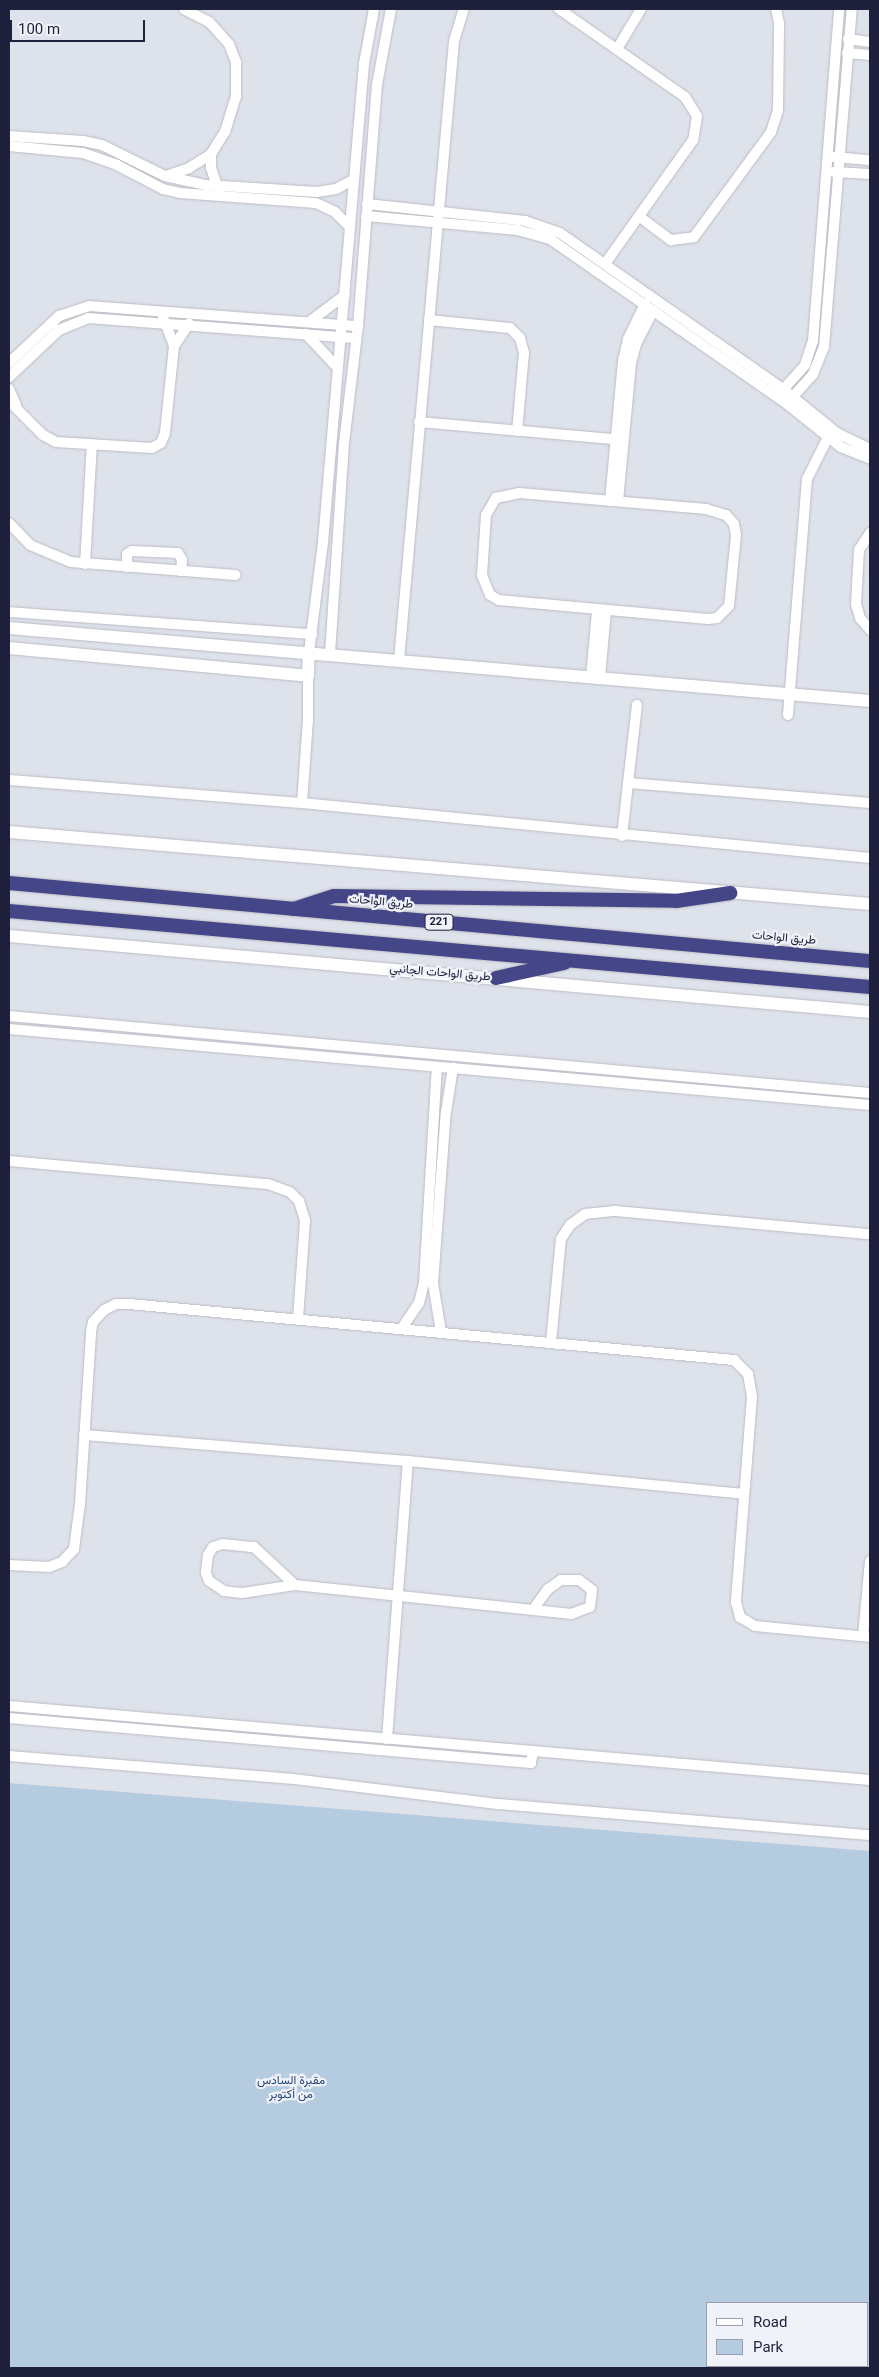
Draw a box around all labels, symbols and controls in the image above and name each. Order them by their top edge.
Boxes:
scale bar [12,10,148,42]
text: 100 m [18,20,60,38]
street label: طريق الواحات [348,892,414,912]
road number: 221 [424,914,454,930]
street label: طريق الواحات [751,928,817,948]
street label: طريق الواحات الجانبي [389,961,491,985]
park label: مقبرة السادس من أكتوبر [257,2074,325,2102]
legend [706,2302,869,2367]
text: Road [753,2313,787,2331]
text: Park [753,2338,783,2356]

